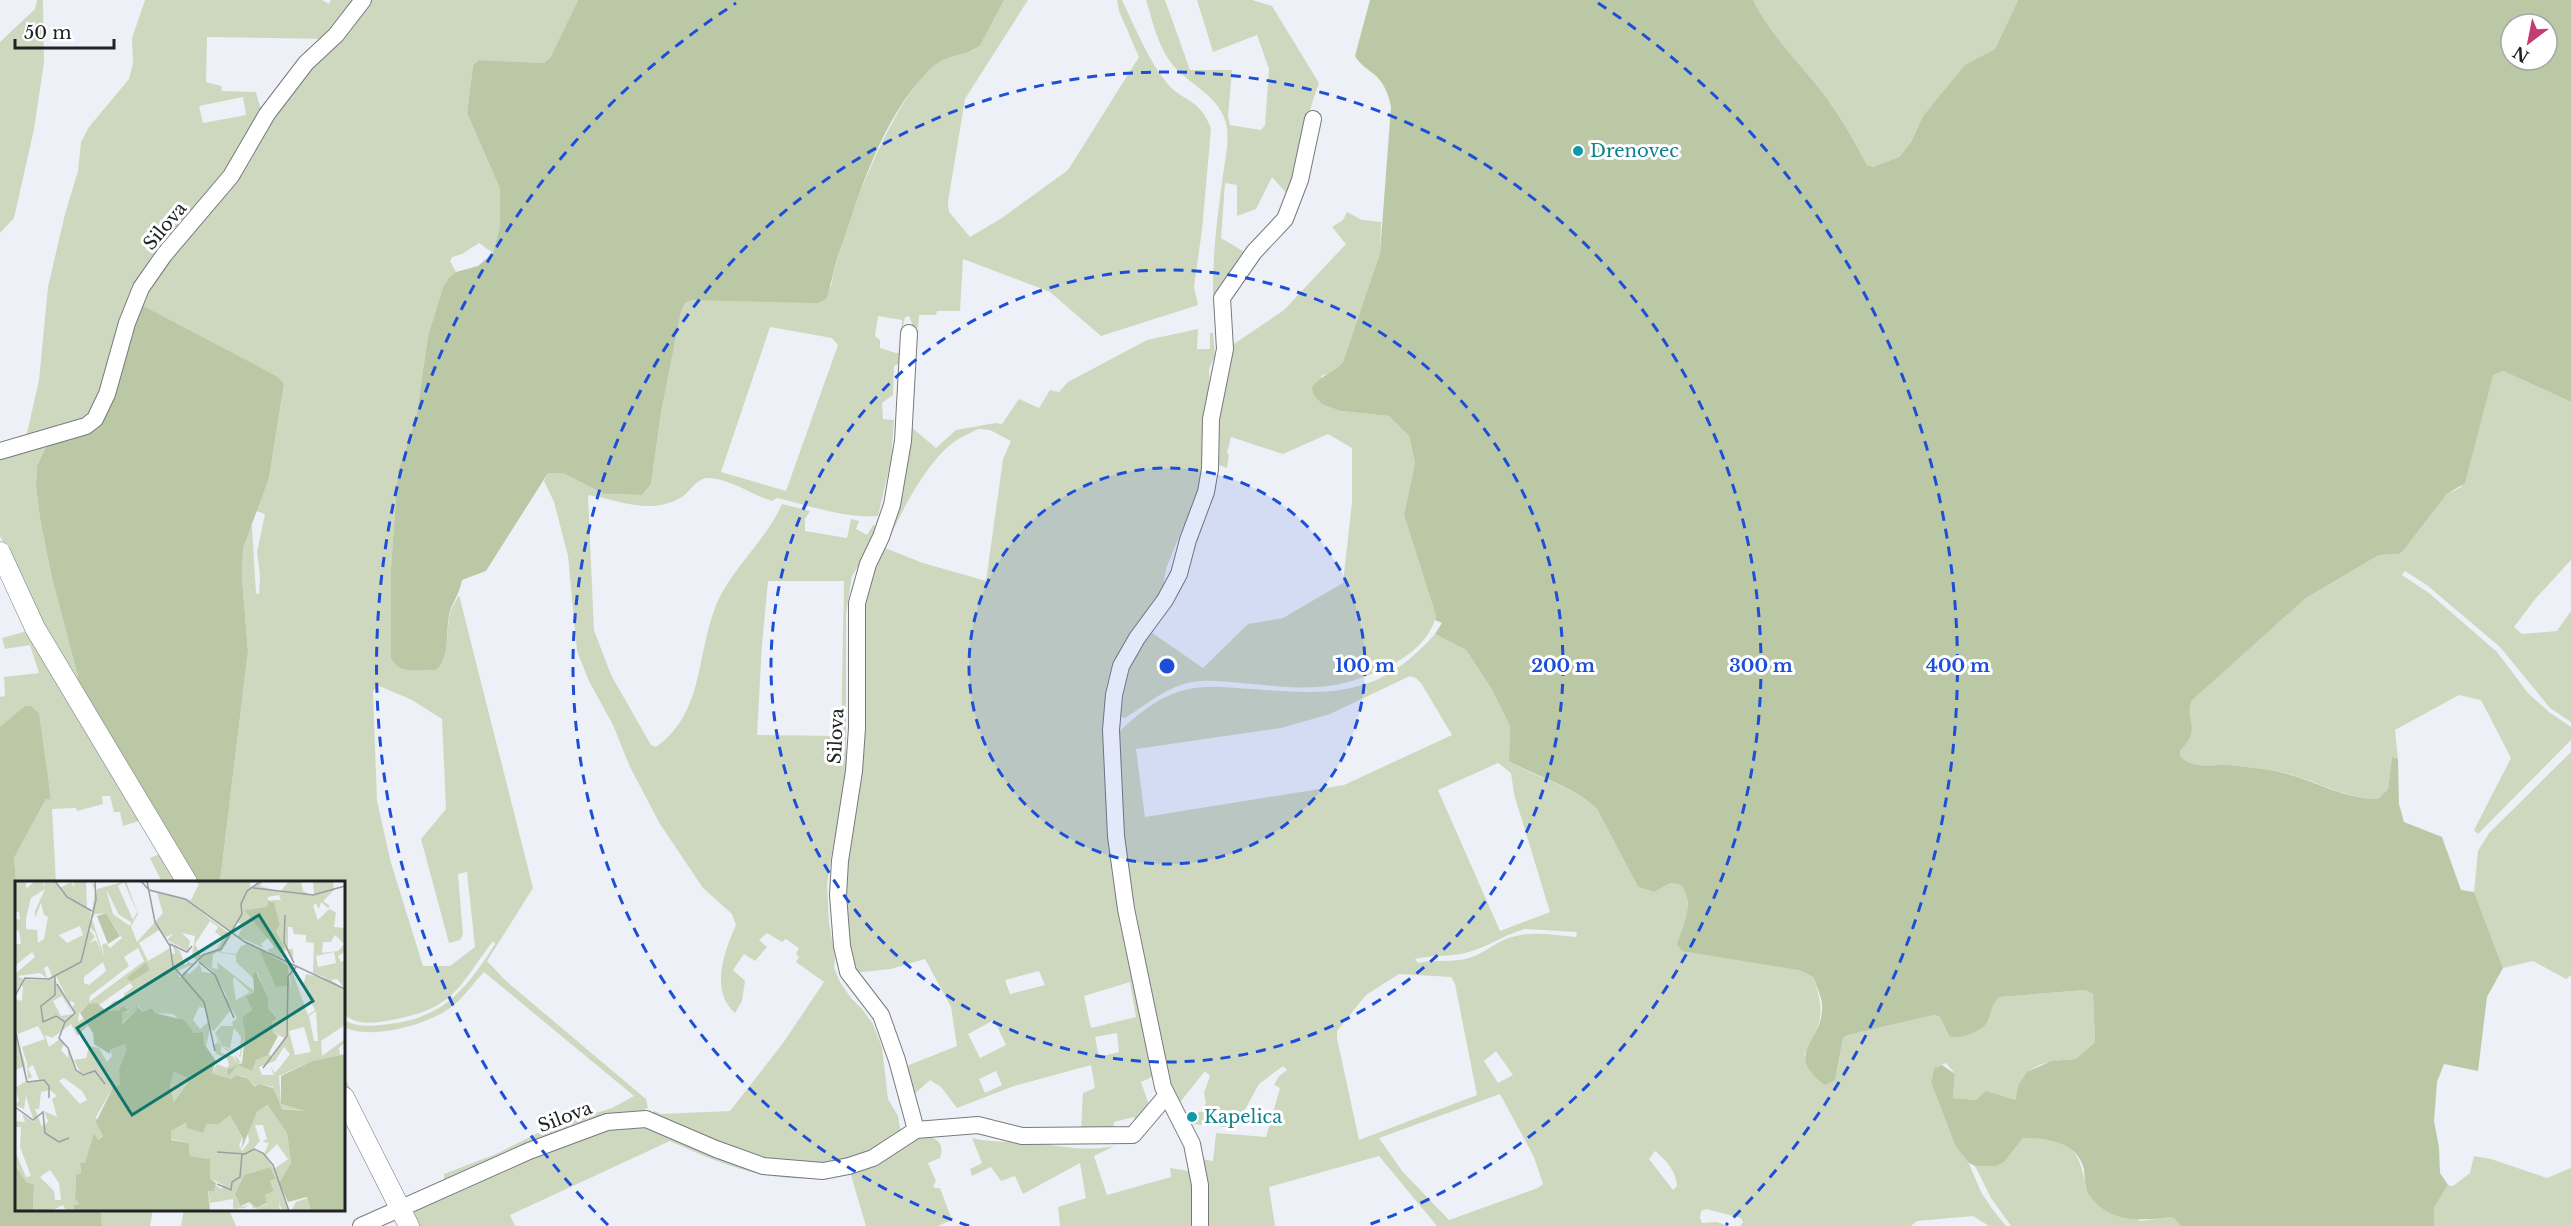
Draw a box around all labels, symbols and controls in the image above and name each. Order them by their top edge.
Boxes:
scale bar [15,12,114,50]
north arrow [2499,12,2559,72]
text: 50 m [24,22,72,44]
text: N [2509,42,2533,67]
place label: Drenovec [1590,140,1679,162]
marker: Drenovec [1571,144,1585,158]
street label: Silova [139,198,191,254]
text: 100 m [1335,655,1395,677]
text: 200 m [1531,655,1595,677]
text: 300 m [1729,655,1793,677]
text: 400 m [1926,655,1990,677]
centre of rings [1157,656,1177,676]
street label: Silova [824,708,848,764]
inset map [15,881,345,1211]
street label: Silova [535,1097,595,1137]
place label: Kapelica [1204,1106,1282,1128]
marker: Kapelica [1185,1110,1199,1124]

